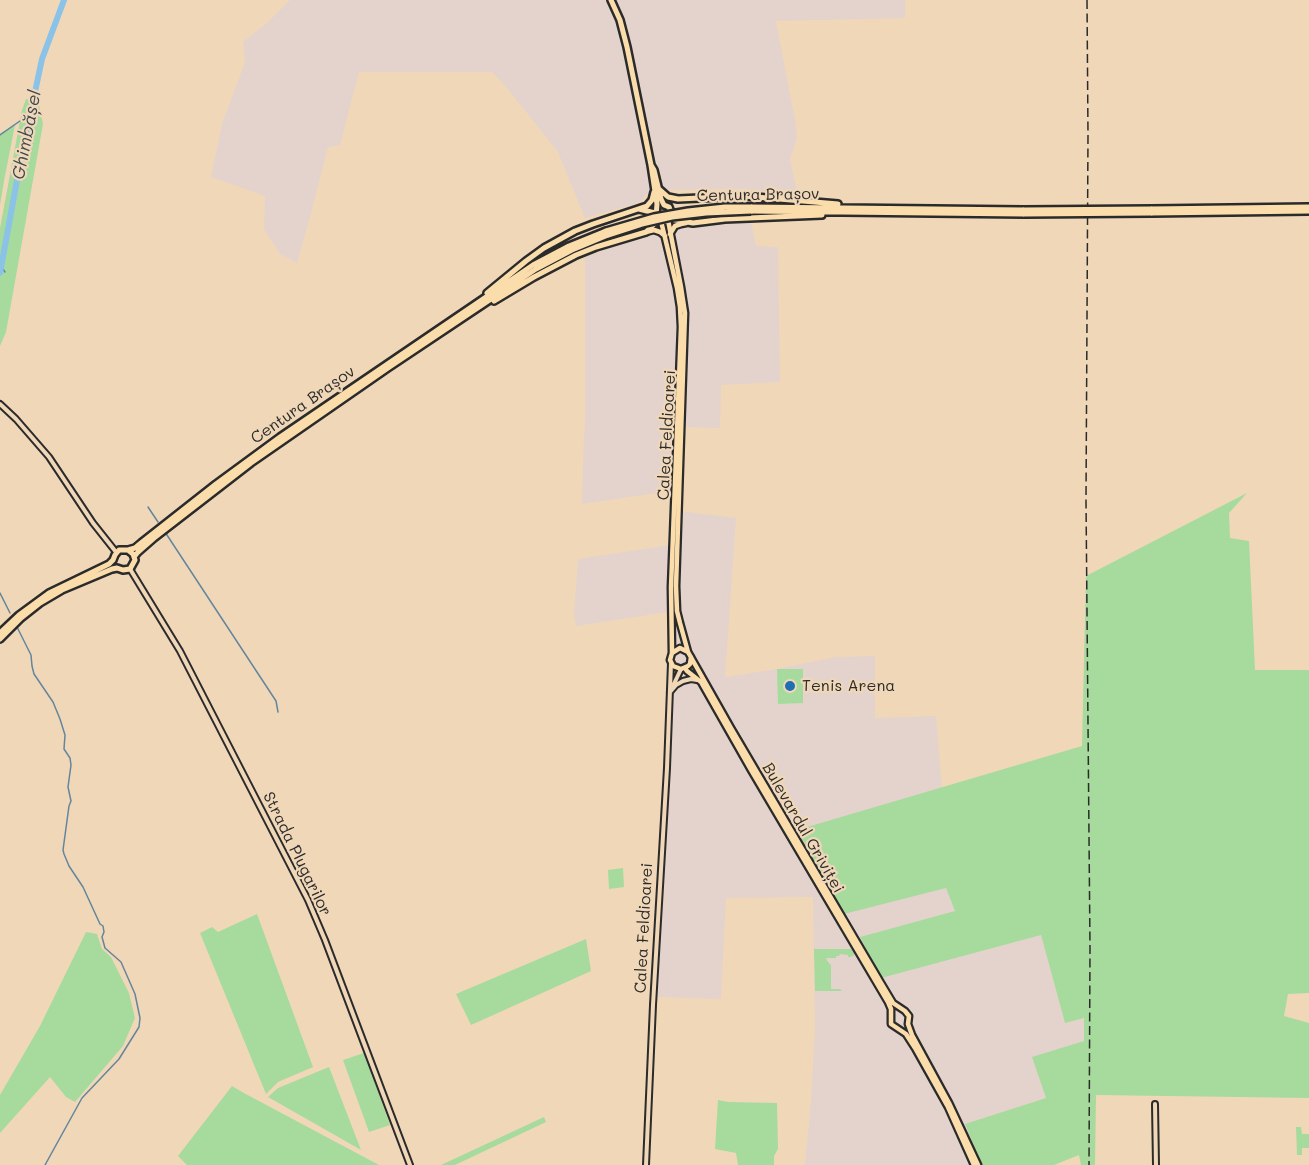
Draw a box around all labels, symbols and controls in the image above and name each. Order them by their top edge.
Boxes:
water label: Ghimbășel [8,88,46,182]
street label: Centura Brașov [696,184,820,206]
street label: Centura Brașov [247,362,359,448]
street label: Calea Feldioarei [654,369,680,501]
place label: Tenis Arena [802,676,895,696]
marker: Tenis Arena [783,679,797,693]
street label: Bulevardul Griviței [758,760,848,896]
street label: Strada Plugarilor [259,789,335,919]
street label: Calea Feldioarei [631,862,657,994]

